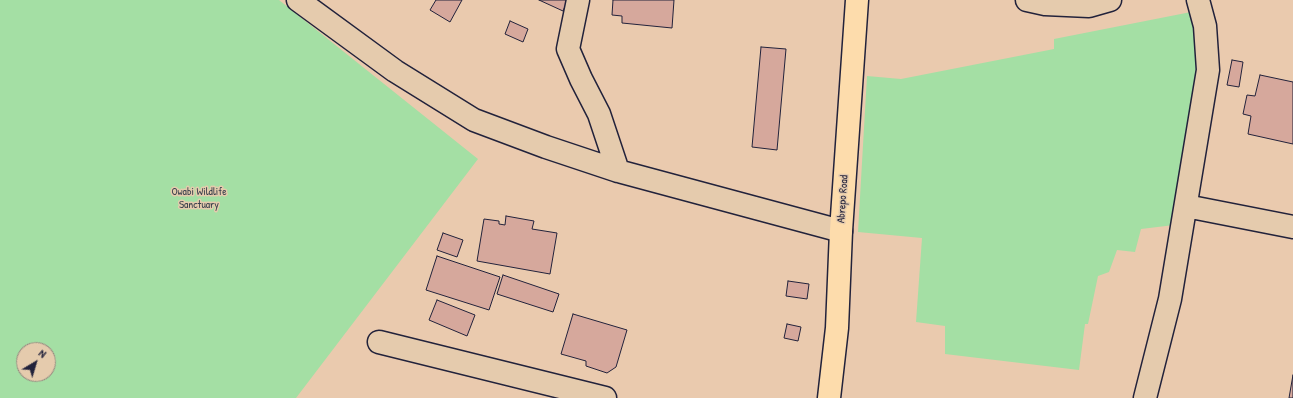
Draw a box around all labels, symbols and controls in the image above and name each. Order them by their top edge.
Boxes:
street label: Abrepo Road [835,174,851,224]
park label: Owabi Wildlife Sanctuary [171,185,227,211]
north arrow [16,342,56,382]
text: N [36,346,49,361]

